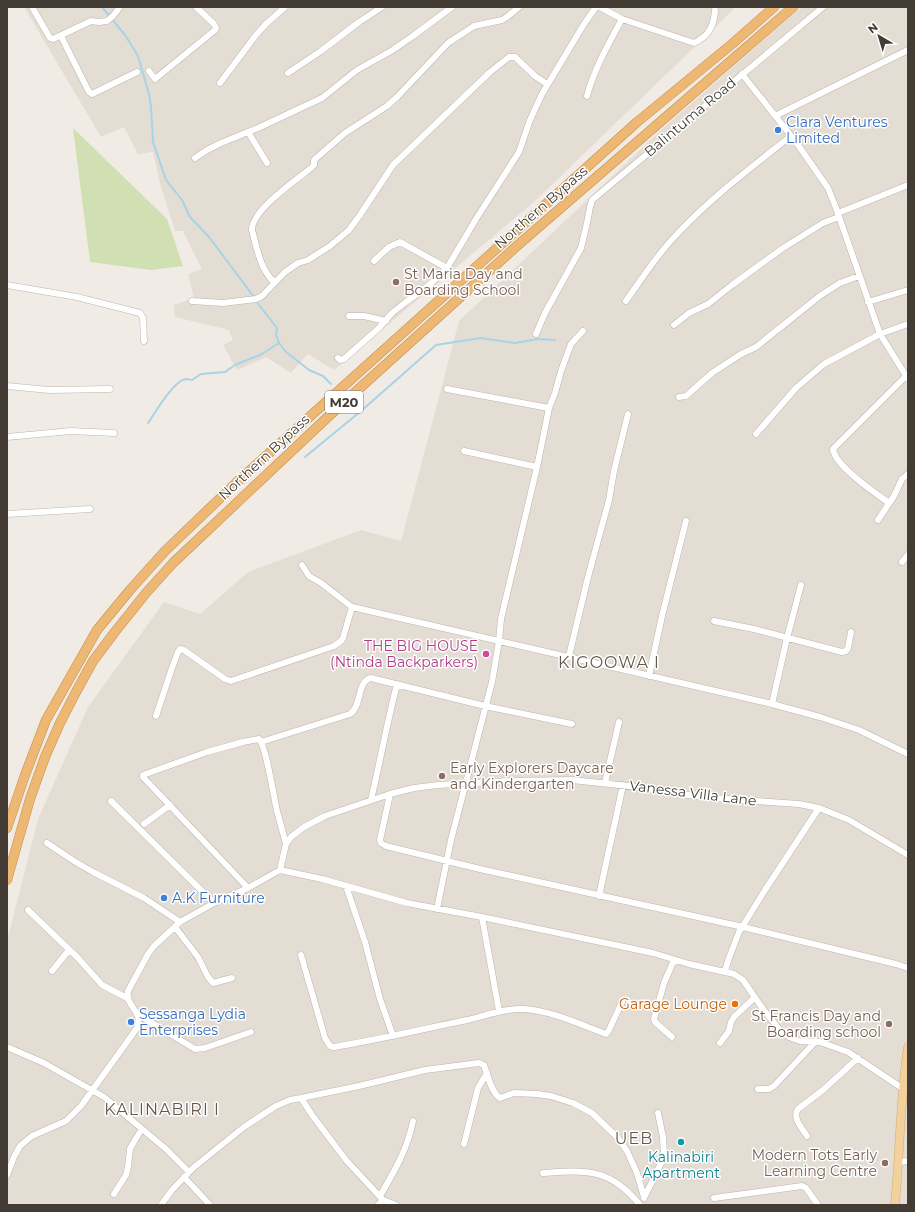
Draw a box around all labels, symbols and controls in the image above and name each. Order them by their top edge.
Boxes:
north arrow [859,16,899,56]
text: N [865,20,881,36]
street label: Balintuma Road [640,73,740,161]
place label: Clara Ventures Limited [786,113,888,147]
marker: Clara Ventures Limited [773,125,783,135]
street label: Northern Bypass [491,161,591,252]
place label: St Maria Day and Boarding School [404,265,523,299]
marker: St Maria Day and Boarding School [391,277,401,287]
road number: M20 [325,391,363,413]
street label: Northern Bypass [215,410,313,504]
place label: THE BIG HOUSE (Ntinda Backparkers) [330,637,478,671]
marker: THE BIG HOUSE (Ntinda Backparkers) [481,649,491,659]
district label: KIGOOWA I [558,653,660,672]
place label: Early Explorers Daycare and Kindergarten [450,759,614,793]
marker: Early Explorers Daycare and Kindergarten [437,771,447,781]
street label: Vanessa Villa Lane [628,776,758,810]
place label: A.K Furniture [172,889,265,907]
marker: A.K Furniture [159,893,169,903]
place label: Garage Lounge [619,995,727,1013]
marker: Garage Lounge [730,999,740,1009]
place label: Sessanga Lydia Enterprises [139,1005,246,1039]
place label: St Francis Day and Boarding school [751,1007,881,1041]
marker: Sessanga Lydia Enterprises [126,1017,136,1027]
marker: St Francis Day and Boarding school [884,1019,894,1029]
district label: KALINABIRI I [104,1100,220,1119]
district label: UEB [615,1129,653,1148]
marker: Kalinabiri Apartment [676,1137,686,1147]
place label: Modern Tots Early Learning Centre [752,1146,877,1180]
place label: Kalinabiri Apartment [642,1148,720,1182]
marker: Modern Tots Early Learning Centre [880,1158,890,1168]

